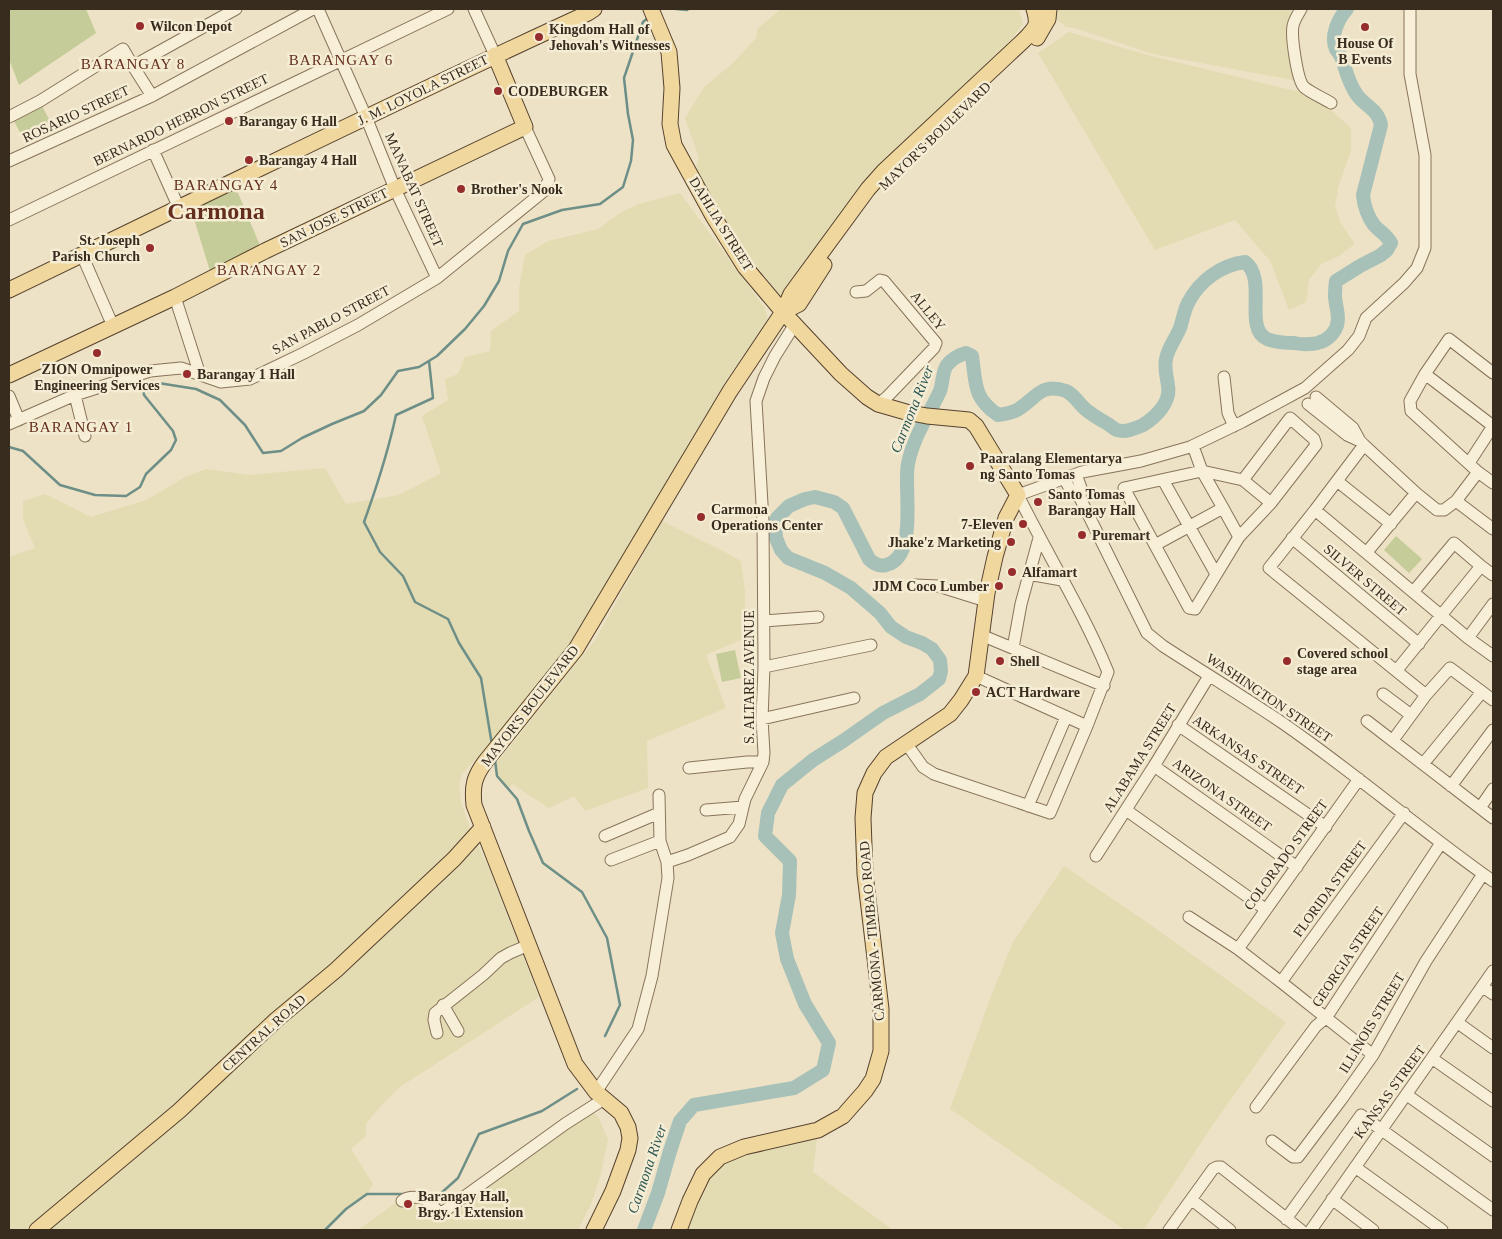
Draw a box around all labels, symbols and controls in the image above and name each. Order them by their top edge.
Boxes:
place label: Wilcon Depot [150,19,232,34]
marker: Wilcon Depot [134,20,146,32]
marker: House Of B Events [1359,21,1371,33]
place label: Kingdom Hall of Jehovah's Witnesses [549,22,671,53]
marker: Kingdom Hall of Jehovah's Witnesses [533,31,545,43]
place label: House Of B Events [1337,36,1394,67]
district label: BARANGAY 6 [289,52,393,68]
street label: J. M. LOYOLA STREET [355,52,491,128]
district label: BARANGAY 8 [81,56,185,72]
street label: BERNARDO HEBRON STREET [91,71,271,169]
street label: MAYOR'S BOULEVARD [876,79,994,193]
street label: ROSARIO STREET [20,82,132,145]
place label: CODEBURGER [508,84,609,99]
marker: CODEBURGER [492,85,504,97]
place label: Barangay 6 Hall [239,114,337,129]
marker: Barangay 6 Hall [223,115,235,127]
street label: MANABAT STREET [382,130,446,250]
place label: Barangay 4 Hall [259,153,357,168]
marker: Barangay 4 Hall [243,154,255,166]
street label: DAHLIA STREET [686,174,756,274]
district label: BARANGAY 4 [174,177,278,193]
place label: Brother's Nook [471,182,563,197]
marker: Brother's Nook [455,183,467,195]
street label: SAN JOSE STREET [278,185,391,251]
district label: Carmona [167,198,265,224]
place label: St. Joseph Parish Church [52,233,140,264]
marker: St. Joseph Parish Church [144,242,156,254]
district label: BARANGAY 2 [217,262,321,278]
street label: SAN PABLO STREET [270,282,393,357]
street label: ALLEY [908,288,948,334]
marker: ZION Omnipower Engineering Services [91,347,103,359]
place label: ZION Omnipower Engineering Services [34,362,160,393]
water label: Carmona River [887,363,937,455]
place label: Barangay 1 Hall [197,367,295,382]
marker: Barangay 1 Hall [181,368,193,380]
district label: BARANGAY 1 [29,419,133,435]
place label: Paaralang Elementarya ng Santo Tomas [980,451,1122,482]
marker: Paaralang Elementarya ng Santo Tomas [964,460,976,472]
place label: Santo Tomas Barangay Hall [1048,487,1136,518]
marker: Santo Tomas Barangay Hall [1032,496,1044,508]
place label: Carmona Operations Center [711,502,823,533]
marker: Carmona Operations Center [695,511,707,523]
place label: 7-Eleven [961,517,1013,532]
marker: 7-Eleven [1017,518,1029,530]
place label: Puremart [1092,528,1150,543]
marker: Puremart [1076,529,1088,541]
place label: Jhake'z Marketing [888,535,1001,550]
marker: Jhake'z Marketing [1005,536,1017,548]
street label: SILVER STREET [1321,541,1409,619]
place label: Alfamart [1022,565,1078,580]
marker: Alfamart [1006,566,1018,578]
place label: JDM Coco Lumber [872,579,989,594]
marker: JDM Coco Lumber [993,580,1005,592]
street label: S. ALTAREZ AVENUE [742,610,757,744]
street label: MAYOR'S BOULEVARD [478,643,582,769]
place label: Covered school stage area [1297,646,1388,677]
street label: WASHINGTON STREET [1203,650,1335,746]
place label: Shell [1010,654,1040,669]
marker: Shell [994,655,1006,667]
marker: Covered school stage area [1281,655,1293,667]
place label: ACT Hardware [986,685,1080,700]
marker: ACT Hardware [970,686,982,698]
street label: ALABAMA STREET [1101,701,1180,815]
street label: ARKANSAS STREET [1190,712,1307,798]
street label: ARIZONA STREET [1170,755,1275,835]
street label: COLORADO STREET [1241,797,1331,913]
street label: FLORIDA STREET [1290,838,1370,940]
street label: CARMONA - TIMBAO ROAD [857,840,887,1022]
street label: GEORGIA STREET [1309,904,1387,1010]
street label: ILLINOIS STREET [1336,970,1408,1076]
street label: CENTRAL ROAD [219,992,309,1074]
street label: KANSAS STREET [1351,1042,1429,1141]
water label: Carmona River [624,1122,670,1216]
place label: Barangay Hall, Brgy. 1 Extension [418,1189,524,1220]
marker: Barangay Hall, Brgy. 1 Extension [402,1198,414,1210]

